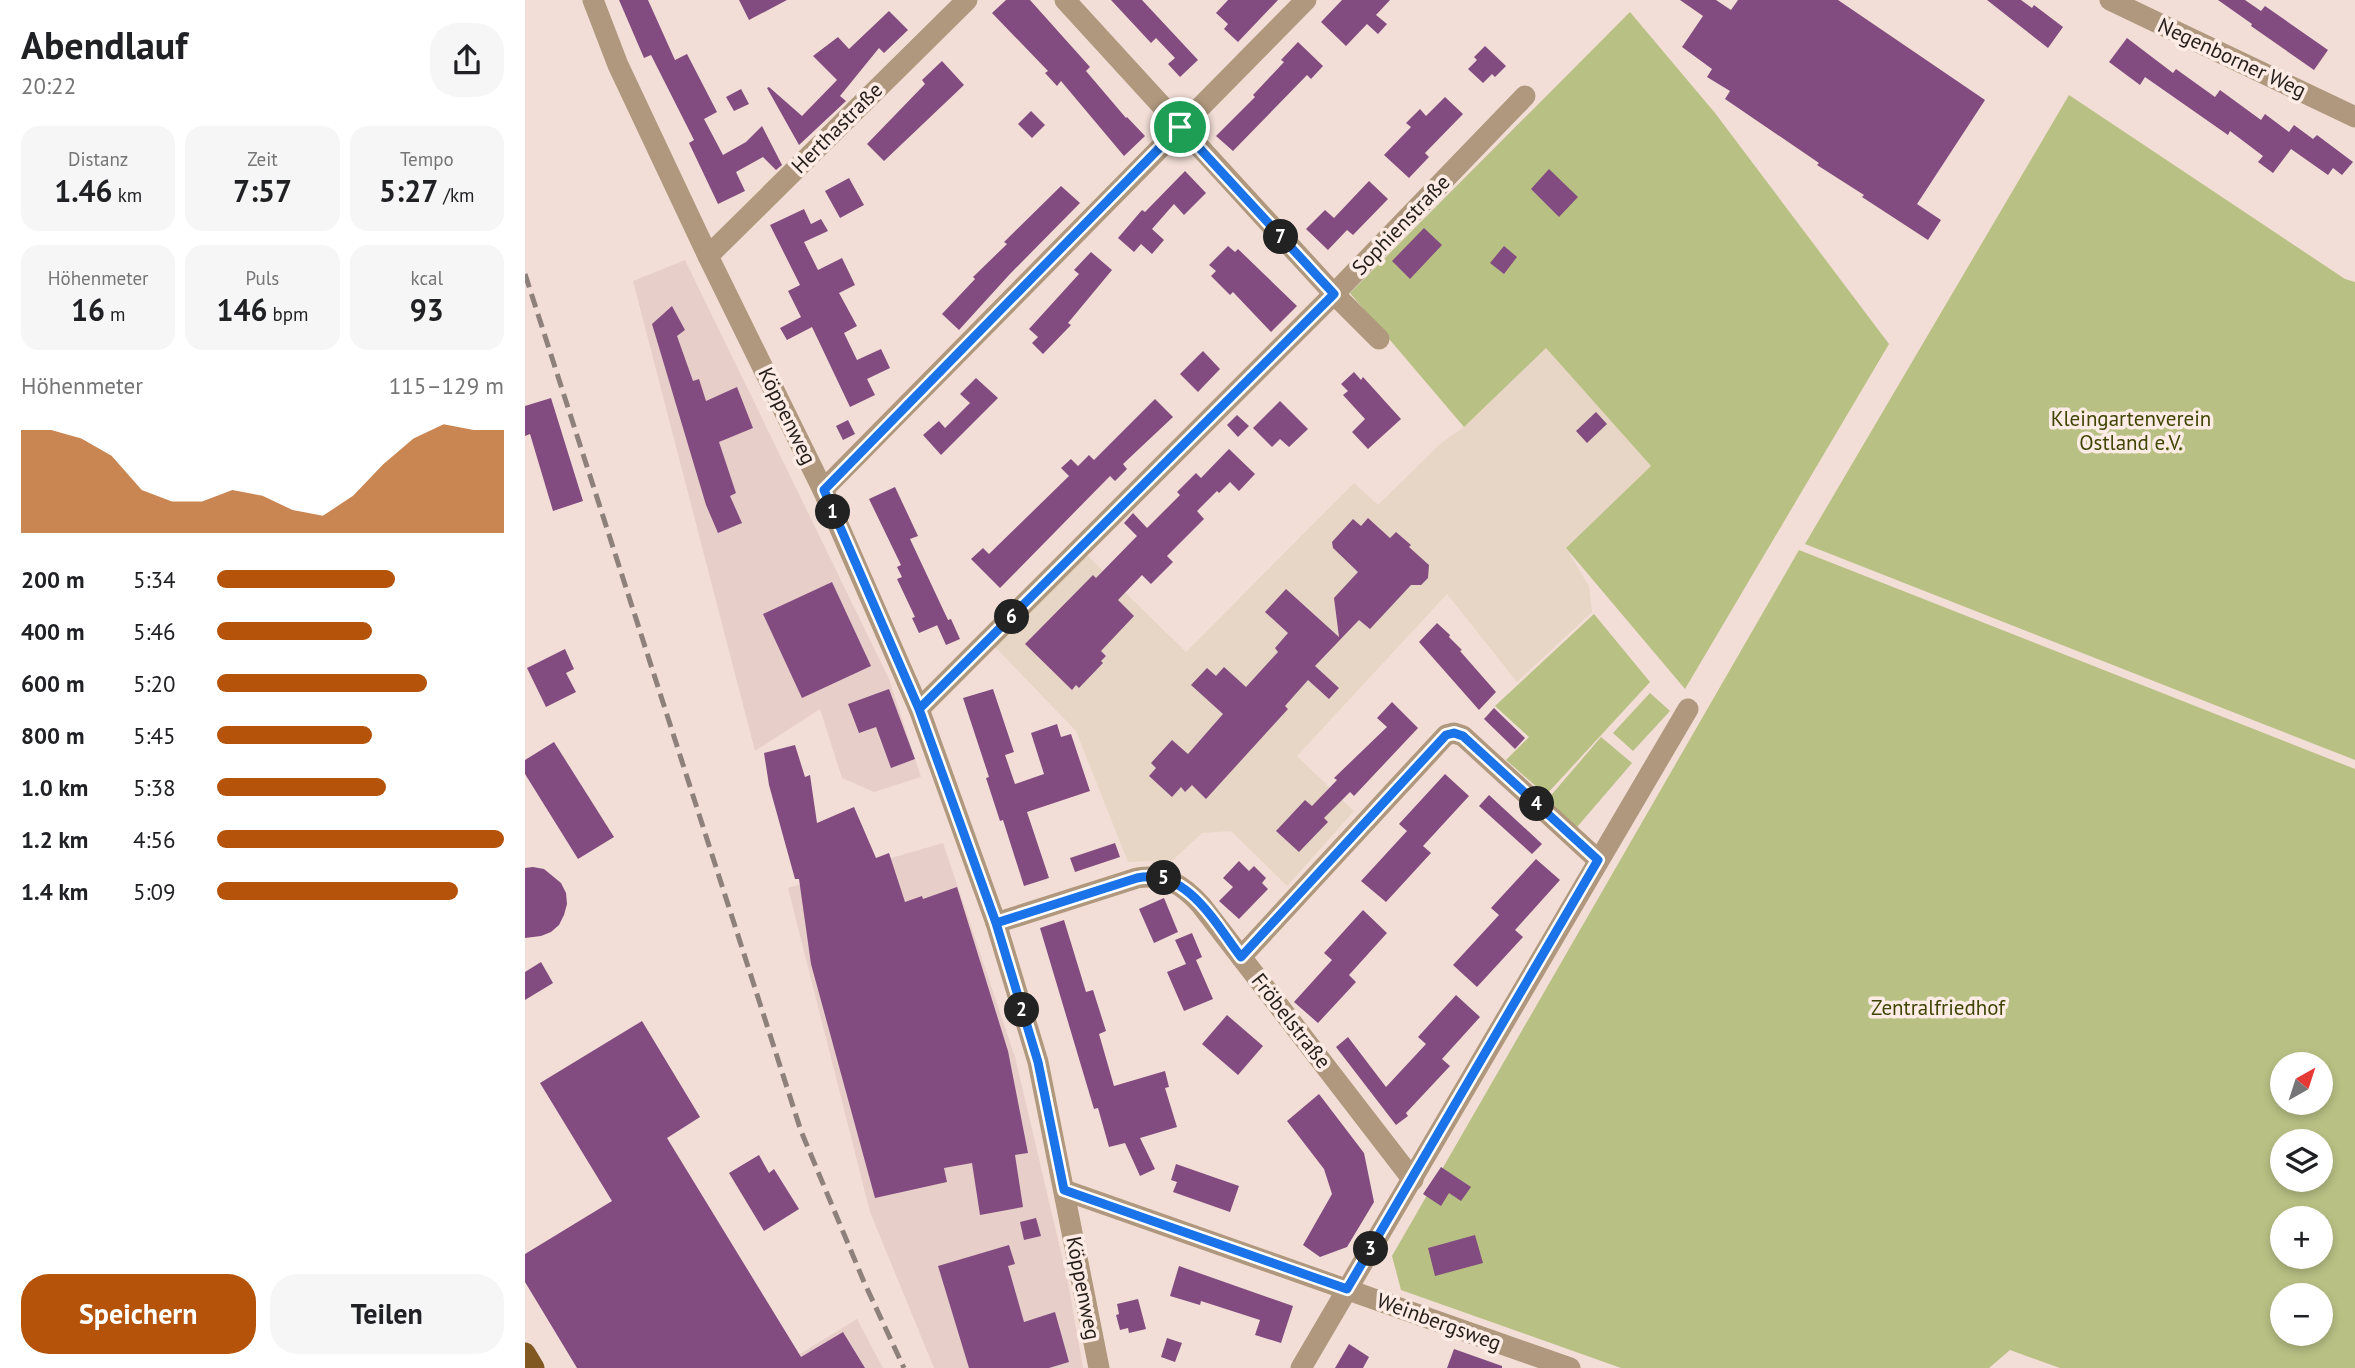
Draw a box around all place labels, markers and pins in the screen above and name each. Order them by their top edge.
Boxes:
pin [1150,97,1210,157]
pin: 7 [1263,219,1299,254]
pin: 1 [815,494,851,530]
pin: 6 [995,600,1029,634]
pin: 4 [1520,786,1555,822]
pin: 5 [1147,860,1181,896]
pin: 2 [1005,992,1039,1028]
pin: 3 [1353,1232,1389,1266]

